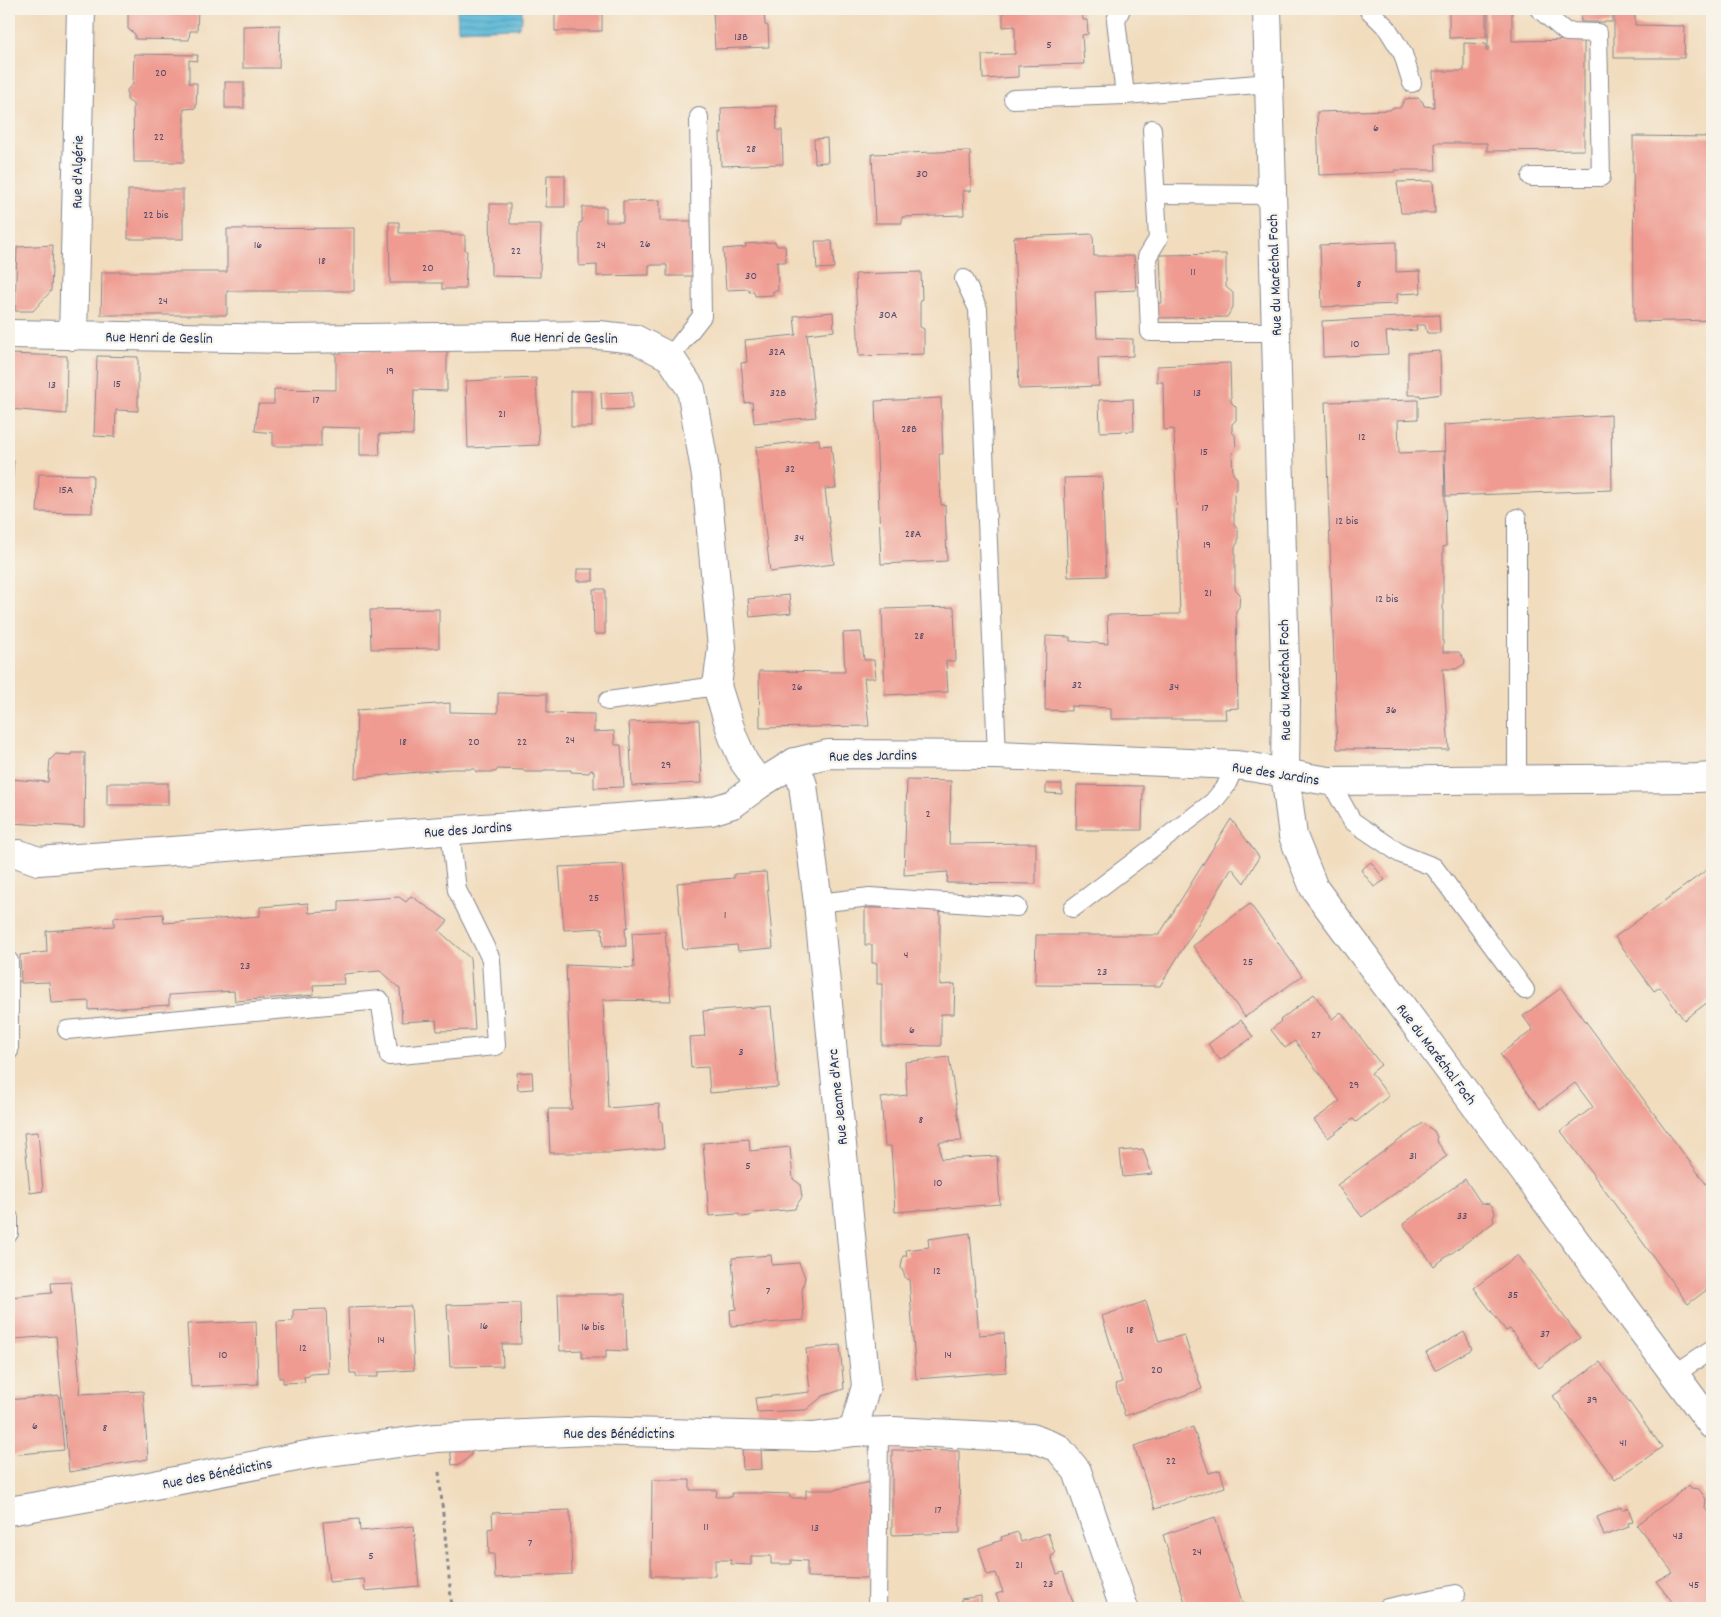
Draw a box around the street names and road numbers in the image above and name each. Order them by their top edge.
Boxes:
street label: Rue d'Algérie [67,135,91,209]
street label: Rue du Maréchal Foch [1263,214,1289,336]
street label: Rue Henri de Geslin [105,327,213,351]
street label: Rue Henri de Geslin [510,327,618,351]
street label: Rue du Maréchal Foch [1274,619,1298,741]
street label: Rue des Jardins [829,745,917,769]
street label: Rue des Jardins [1230,757,1321,793]
street label: Rue des Jardins [423,817,513,845]
street label: Rue du Maréchal Foch [1390,1000,1481,1111]
street label: Rue Jeanne d'Arc [823,1048,855,1146]
street label: Rue des Bénédictins [563,1424,675,1446]
street label: Rue des Bénédictins [161,1454,274,1496]

